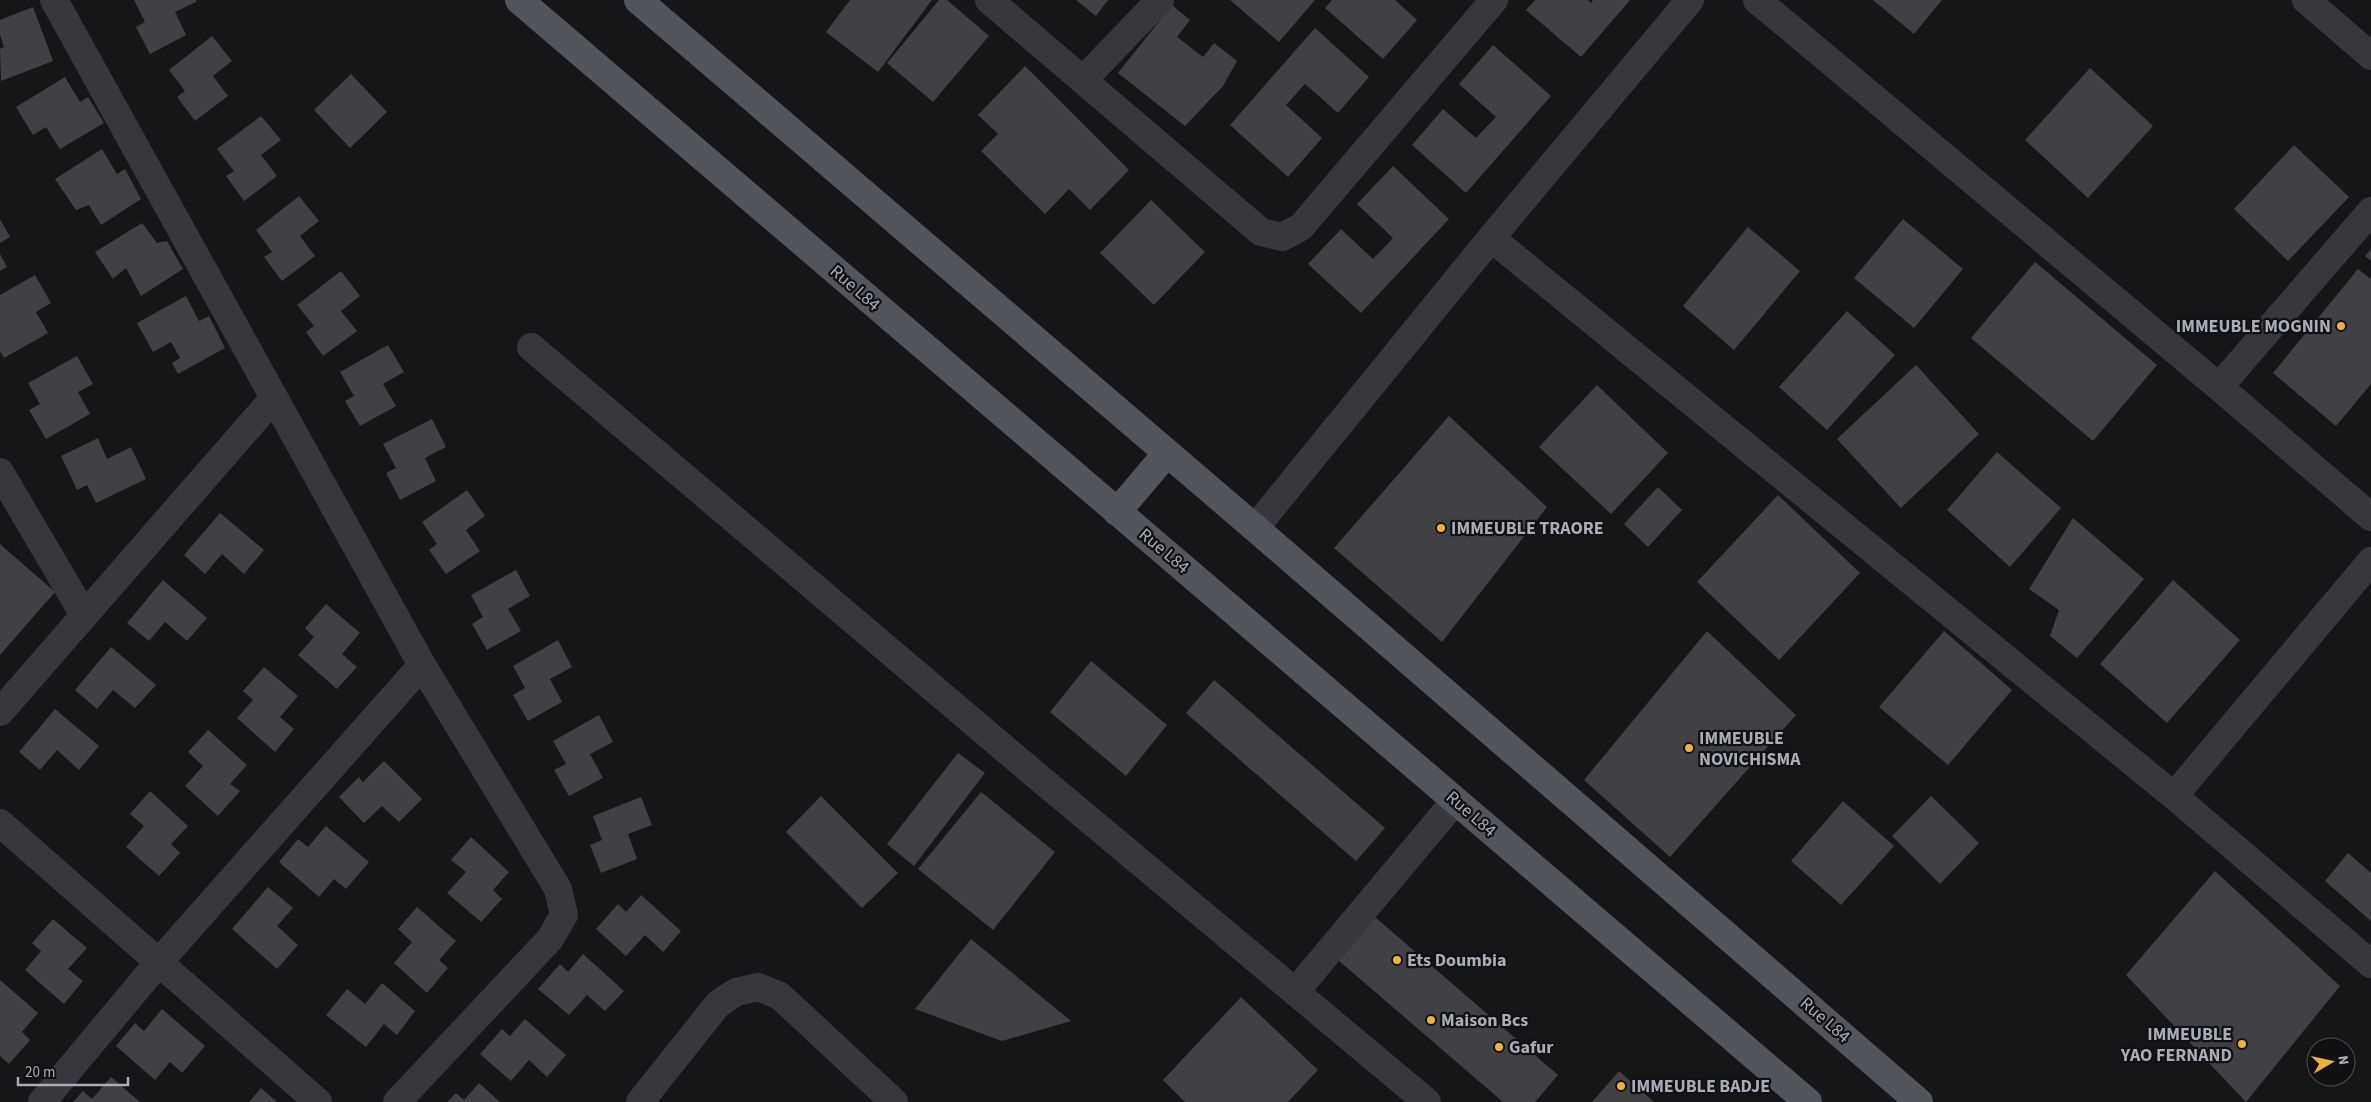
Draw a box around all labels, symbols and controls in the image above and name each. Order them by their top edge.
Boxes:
street label: Rue L84 [824,259,886,317]
place label: IMMEUBLE MOGNIN [2176,314,2331,339]
marker: IMMEUBLE MOGNIN [2335,320,2347,332]
place label: IMMEUBLE TRAORE [1451,516,1604,541]
street label: Rue L84 [1133,522,1195,580]
marker: IMMEUBLE TRAORE [1435,522,1447,534]
place label: IMMEUBLE NOVICHISMA [1699,726,1801,772]
marker: IMMEUBLE NOVICHISMA [1683,742,1695,754]
street label: Rue L84 [1440,785,1502,843]
place label: Ets Doumbia [1407,948,1506,973]
marker: Ets Doumbia [1391,954,1403,966]
street label: Rue L84 [1794,991,1856,1049]
place label: Maison Bcs [1441,1008,1528,1033]
marker: Maison Bcs [1425,1014,1437,1026]
place label: IMMEUBLE YAO FERNAND [2120,1022,2232,1068]
place label: Gafur [1509,1035,1554,1060]
north arrow [2306,1037,2356,1087]
marker: IMMEUBLE YAO FERNAND [2236,1038,2248,1050]
marker: Gafur [1493,1041,1505,1053]
scale bar [18,1054,128,1086]
text: N [2332,1054,2353,1066]
text: 20 m [25,1062,55,1083]
place label: IMMEUBLE BADJE [1631,1074,1770,1099]
marker: IMMEUBLE BADJE [1615,1080,1627,1092]

